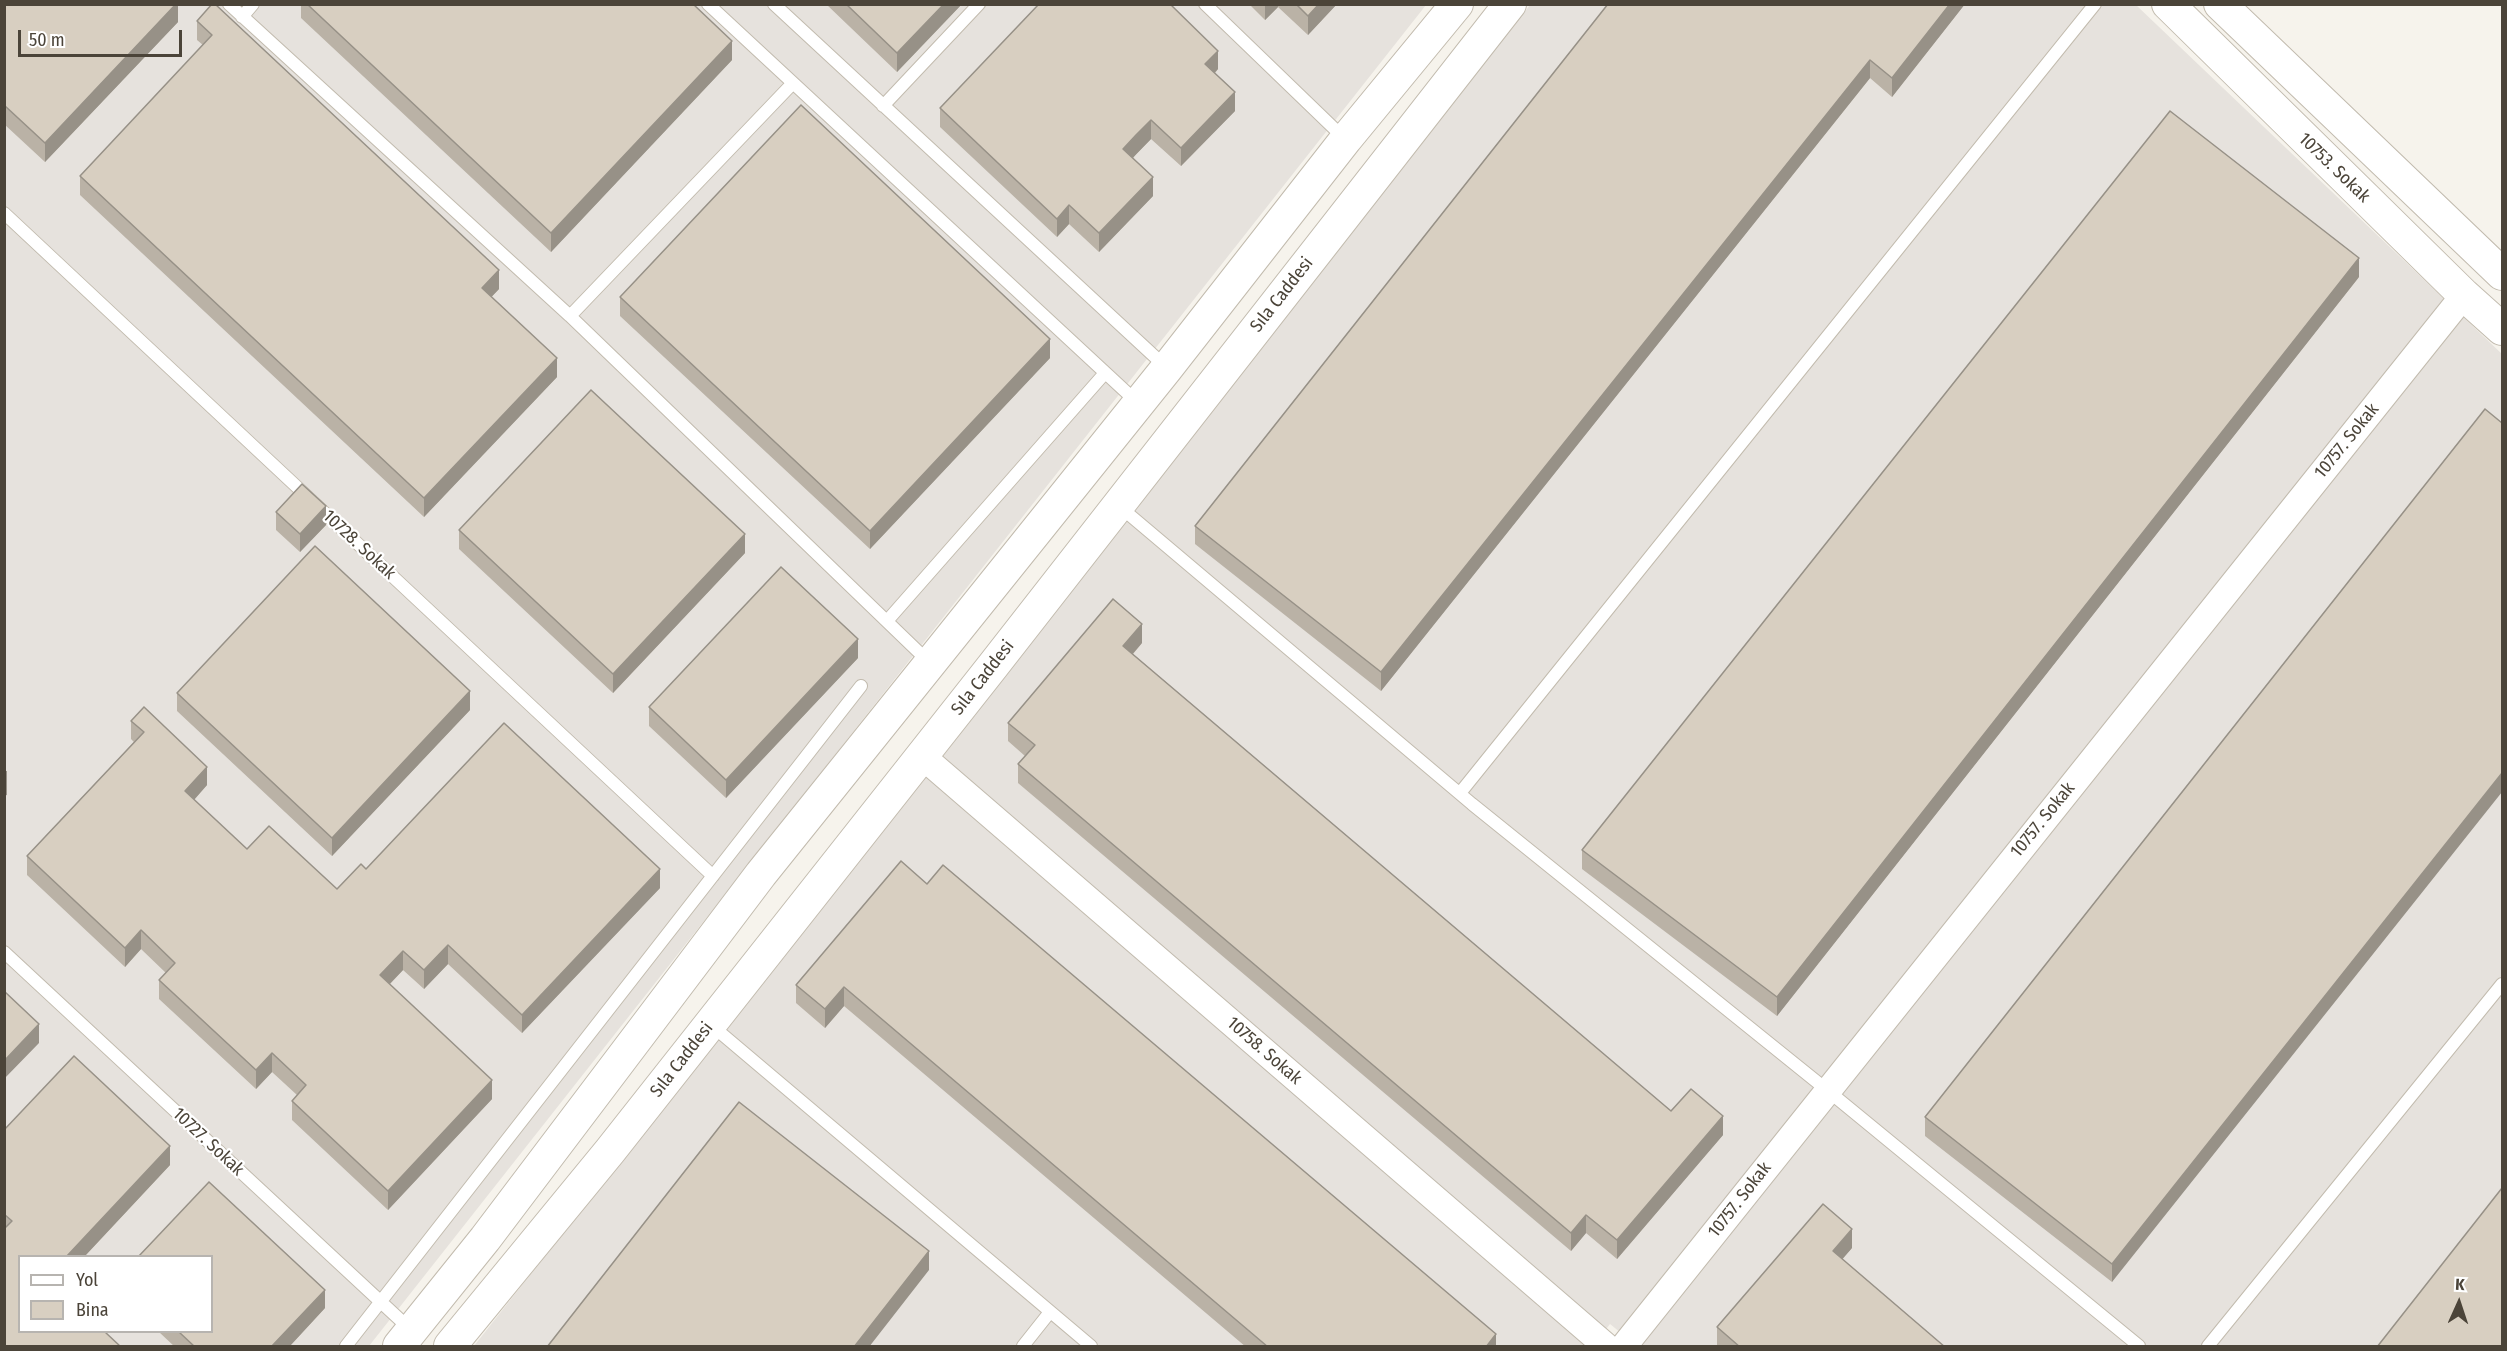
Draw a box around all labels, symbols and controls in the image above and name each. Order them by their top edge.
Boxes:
scale bar [21,18,184,56]
text: 50 m [29,29,65,51]
street label: 10753. Sokak [2294,129,2374,207]
street label: Sıla Caddesi [1246,253,1318,337]
street label: 10757. Sokak [2310,399,2384,483]
street label: 10728. Sokak [318,506,400,584]
street label: Sıla Caddesi [947,636,1019,720]
street label: 10757. Sokak [2006,778,2080,862]
street label: 10758. Sokak [1222,1013,1306,1089]
street label: Sıla Caddesi [646,1018,718,1102]
street label: 10727. Sokak [168,1103,248,1181]
street label: 10757. Sokak [1704,1158,1776,1242]
legend [18,1255,213,1333]
text: Yol [76,1269,98,1291]
north arrow [2429,1273,2489,1333]
text: K [2455,1275,2465,1294]
text: Bina [76,1299,109,1321]

